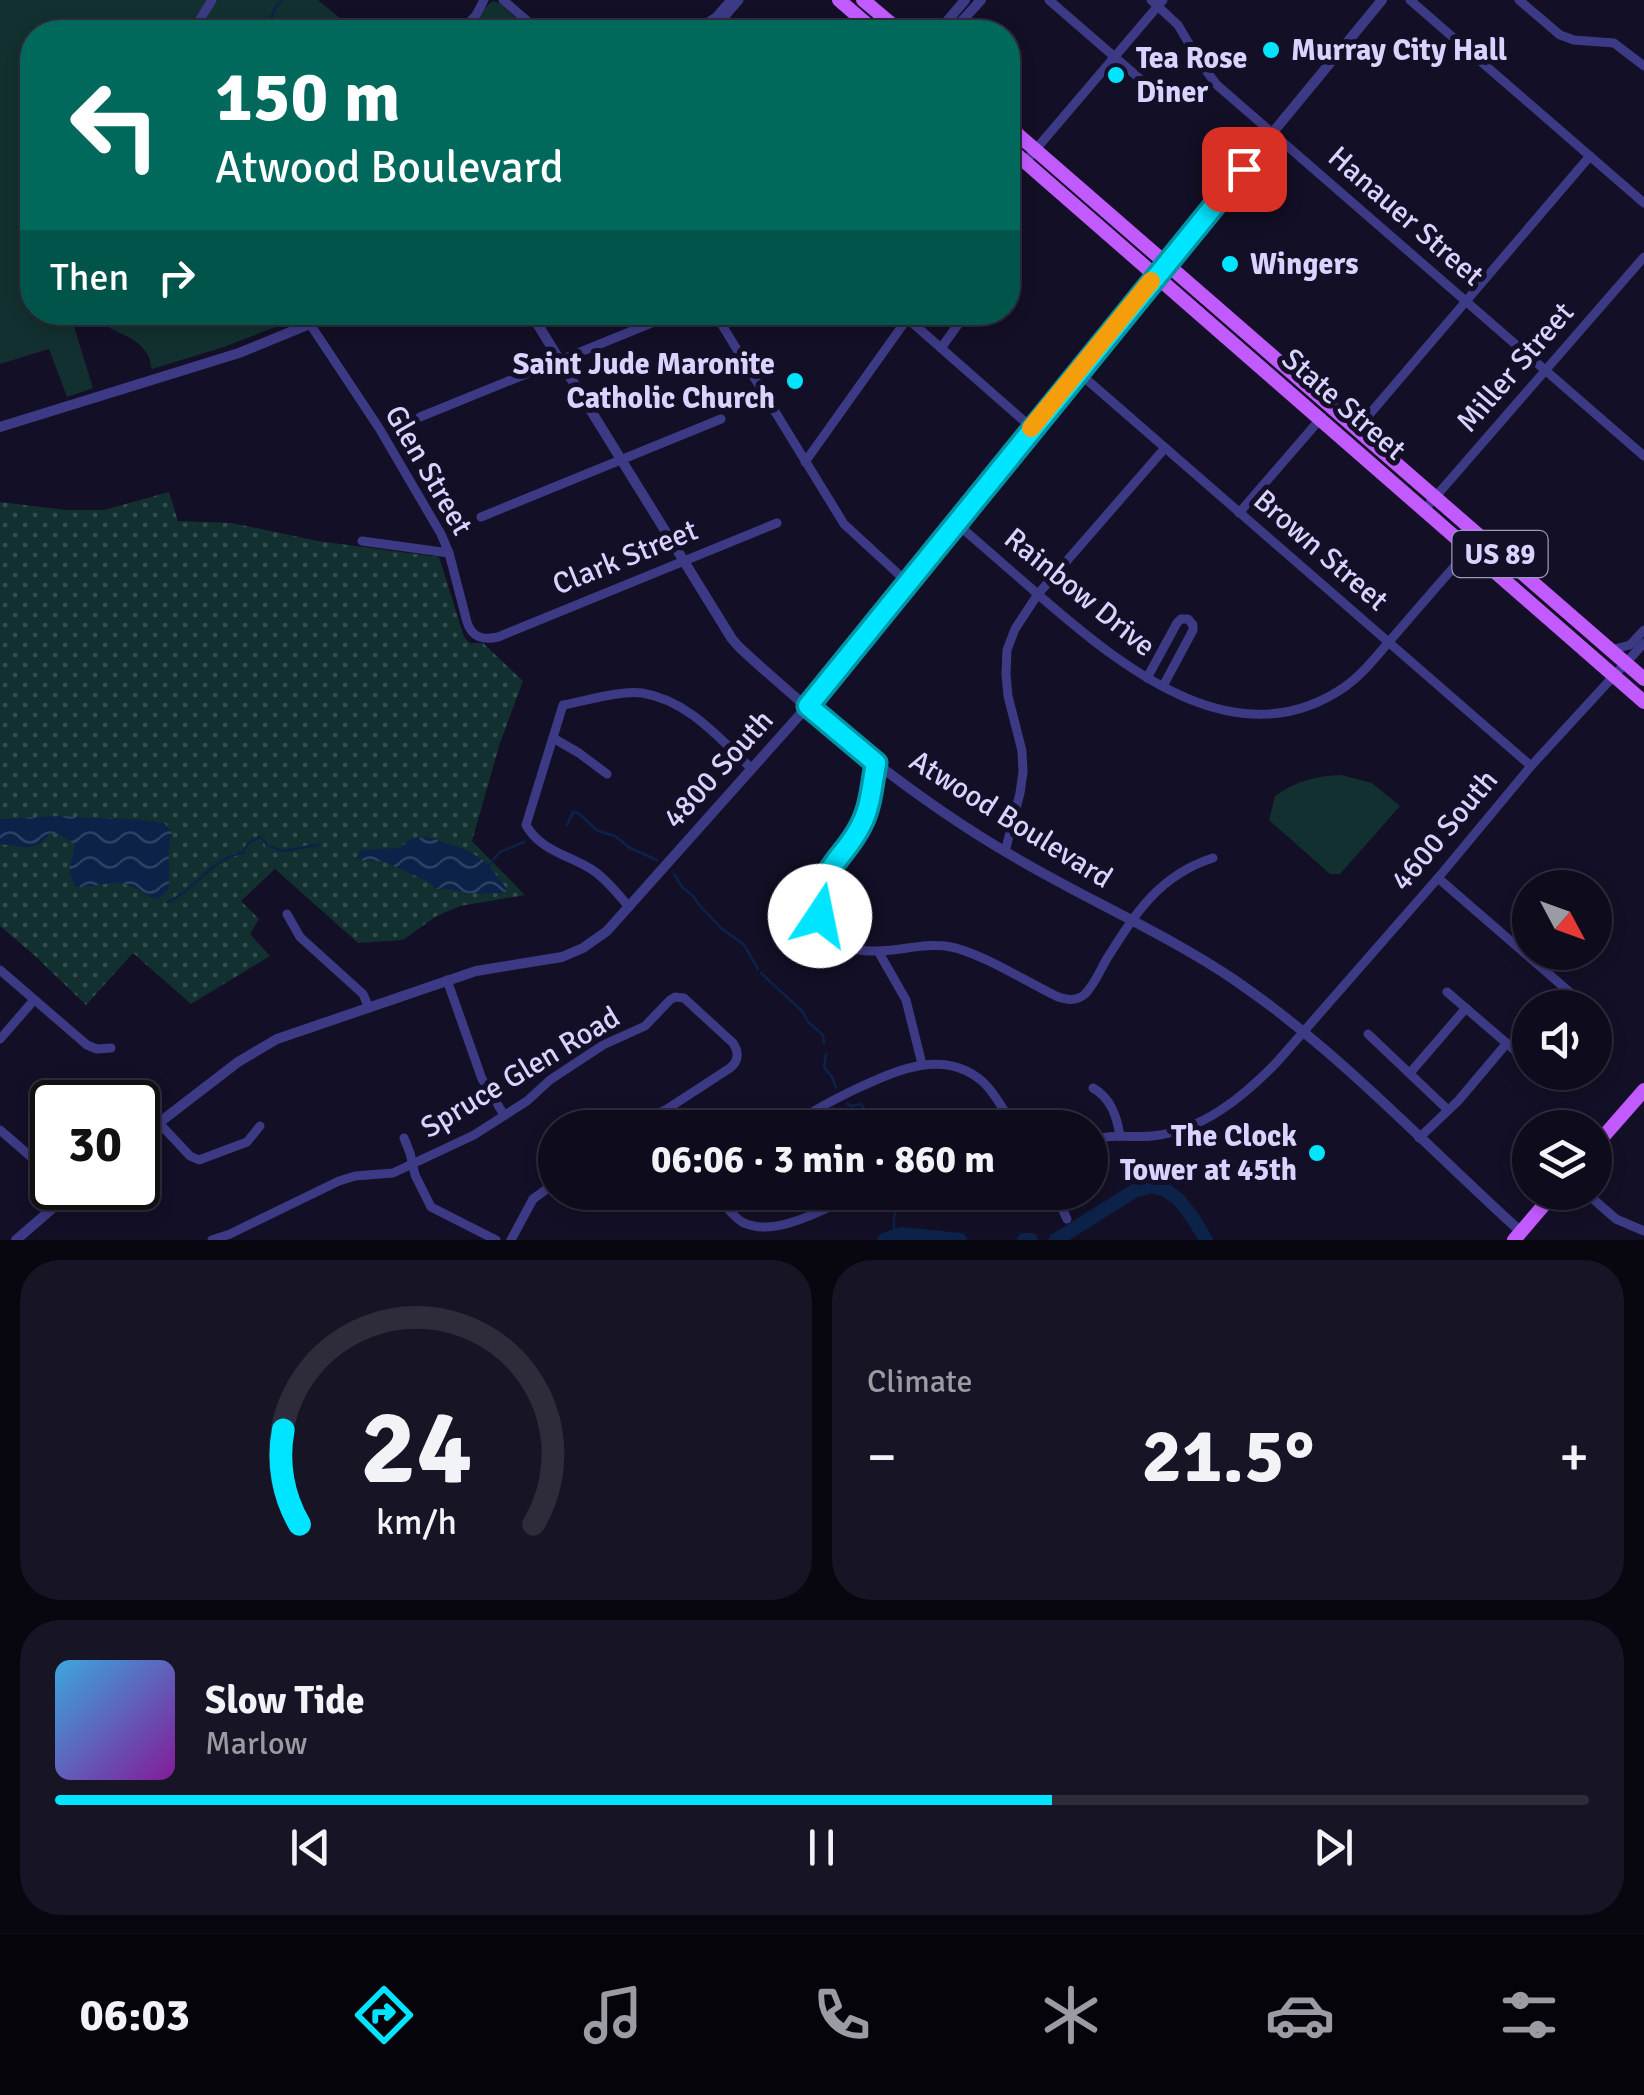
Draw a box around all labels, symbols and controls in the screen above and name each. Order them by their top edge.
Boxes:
place label: Murray City Hall [1291,32,1507,69]
marker: Murray City Hall [1260,39,1282,61]
place label: Tea Rose Diner [1136,40,1247,111]
text: 150 m [215,54,400,140]
icon: left [50,60,180,190]
marker: Tea Rose Diner [1105,64,1127,86]
pin [1202,127,1287,212]
street label: Hanauer Street [1320,139,1491,294]
text: Atwood Boulevard [215,140,563,195]
icon: arrive [1217,142,1272,197]
place label: Wingers [1250,246,1359,283]
icon: right [149,250,204,305]
marker: Wingers [1219,253,1241,275]
text: Then [50,254,129,301]
street label: Miller Street [1449,295,1582,440]
street label: State Street [1274,341,1413,468]
place label: Saint Jude Maronite Catholic Church [513,346,775,417]
marker: Saint Jude Maronite Catholic Church [784,370,806,392]
street label: Glen Street [377,399,481,542]
street label: Brown Street [1246,482,1396,619]
street label: Clark Street [547,512,703,603]
street label: Rainbow Drive [997,520,1163,665]
road number: US 89 [1452,531,1548,577]
street label: 4800 South [655,702,781,836]
street label: Atwood Boulevard [902,742,1119,897]
street label: 4600 South [1383,762,1506,898]
position arrow [768,864,872,968]
north arrow [1512,870,1612,970]
map controls [1512,870,1612,1210]
button: sound [1512,990,1612,1090]
street label: Spruce Glen Road [414,998,626,1146]
speed limit sign: 30 [30,1080,160,1210]
button: layers [1512,1110,1612,1210]
place label: The Clock Tower at 45th [1120,1118,1297,1189]
text: 06:06 · 3 min · 860 m [651,1136,995,1183]
marker: The Clock Tower at 45th [1306,1142,1328,1164]
text: Climate [867,1362,973,1401]
text: 24 [360,1384,472,1512]
text: 21.5° [1142,1410,1315,1503]
text: − [867,1423,897,1491]
text: + [1559,1423,1589,1491]
text: km/h [376,1500,456,1544]
text: Slow Tide [205,1677,365,1724]
text: Marlow [205,1724,307,1763]
icon: previous [283,1820,338,1875]
icon: pause [794,1820,849,1875]
icon: next [1306,1820,1361,1875]
icon: directions [349,1980,419,2050]
icon: music [578,1980,648,2050]
icon: phone [807,1980,877,2050]
icon: climate [1036,1980,1106,2050]
icon: car [1265,1980,1335,2050]
icon: filters [1494,1980,1564,2050]
text: 06:03 [80,1988,190,2043]

